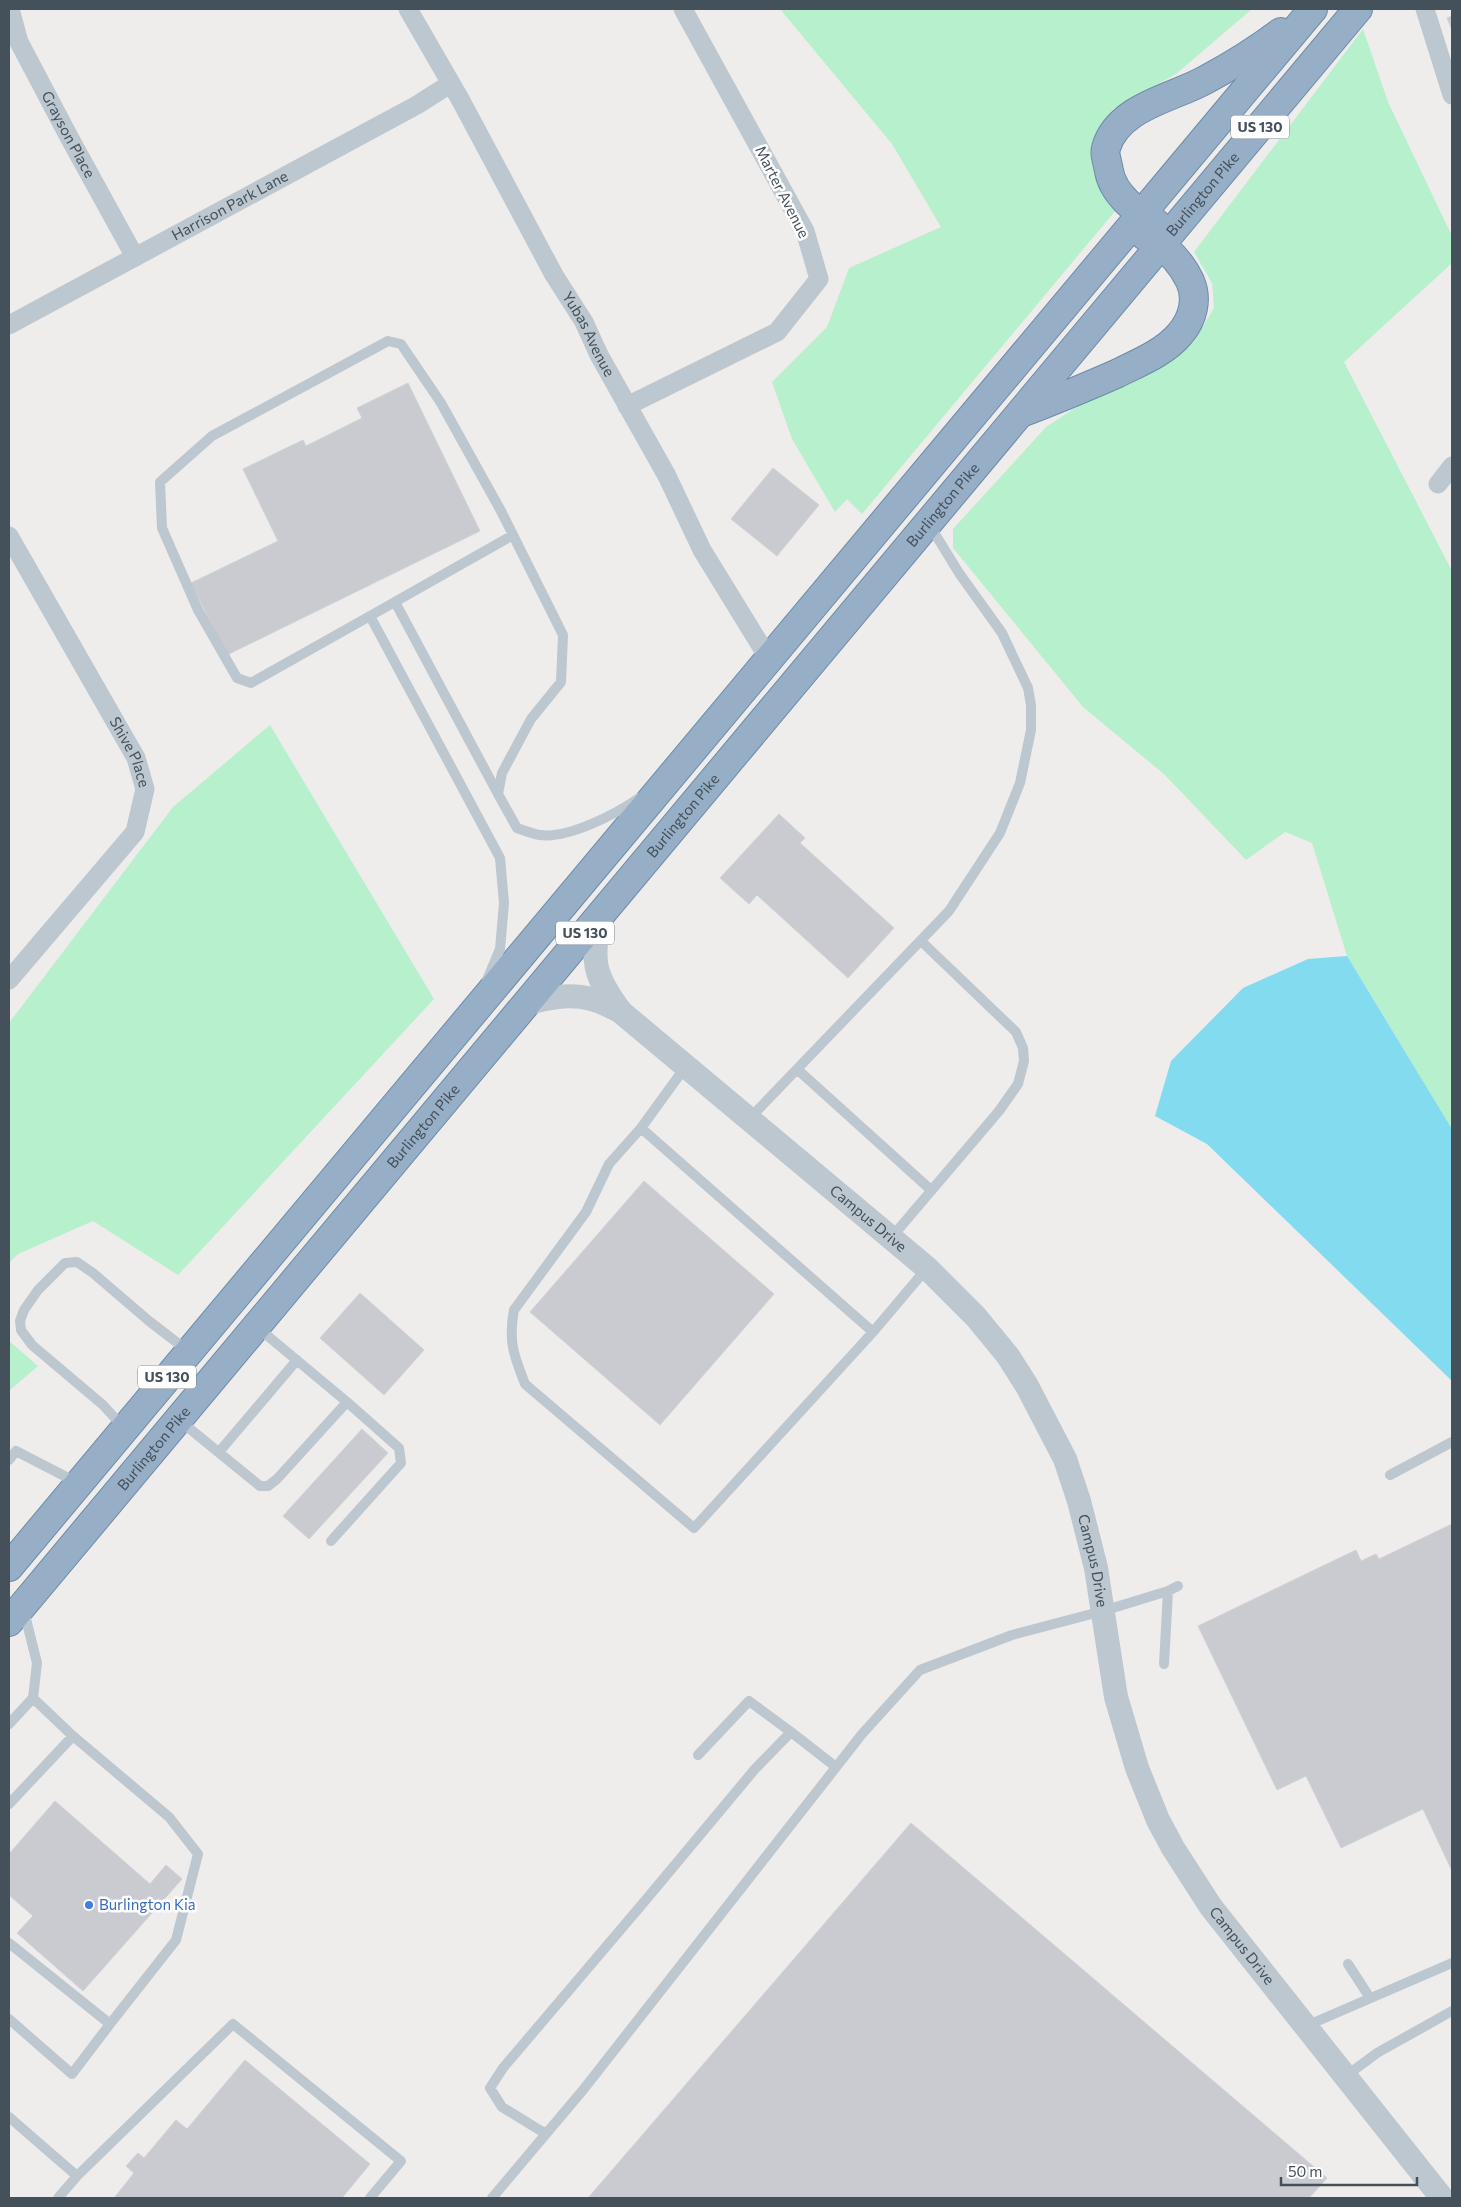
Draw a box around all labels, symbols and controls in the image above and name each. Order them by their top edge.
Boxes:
street label: Grayson Place [38,88,100,181]
road number: US 130 [1231,115,1289,138]
street label: Marter Avenue [752,143,814,241]
street label: Burlington Pike [1162,148,1242,239]
street label: Harrison Park Lane [168,166,291,244]
street label: Yubas Avenue [559,288,619,379]
street label: Burlington Pike [902,459,983,550]
street label: Shive Place [106,713,154,789]
street label: Burlington Pike [642,769,723,861]
road number: US 130 [556,921,614,944]
street label: Burlington Pike [382,1080,463,1171]
street label: Campus Drive [827,1181,911,1255]
road number: US 130 [138,1365,196,1388]
street label: Burlington Pike [113,1402,194,1494]
street label: Campus Drive [1075,1512,1112,1608]
place label: Burlington Kia [99,1895,196,1913]
marker: Burlington Kia [83,1899,95,1911]
street label: Campus Drive [1206,1903,1279,1988]
scale bar [1281,2154,1417,2186]
text: 50 m [1288,2162,1322,2180]

